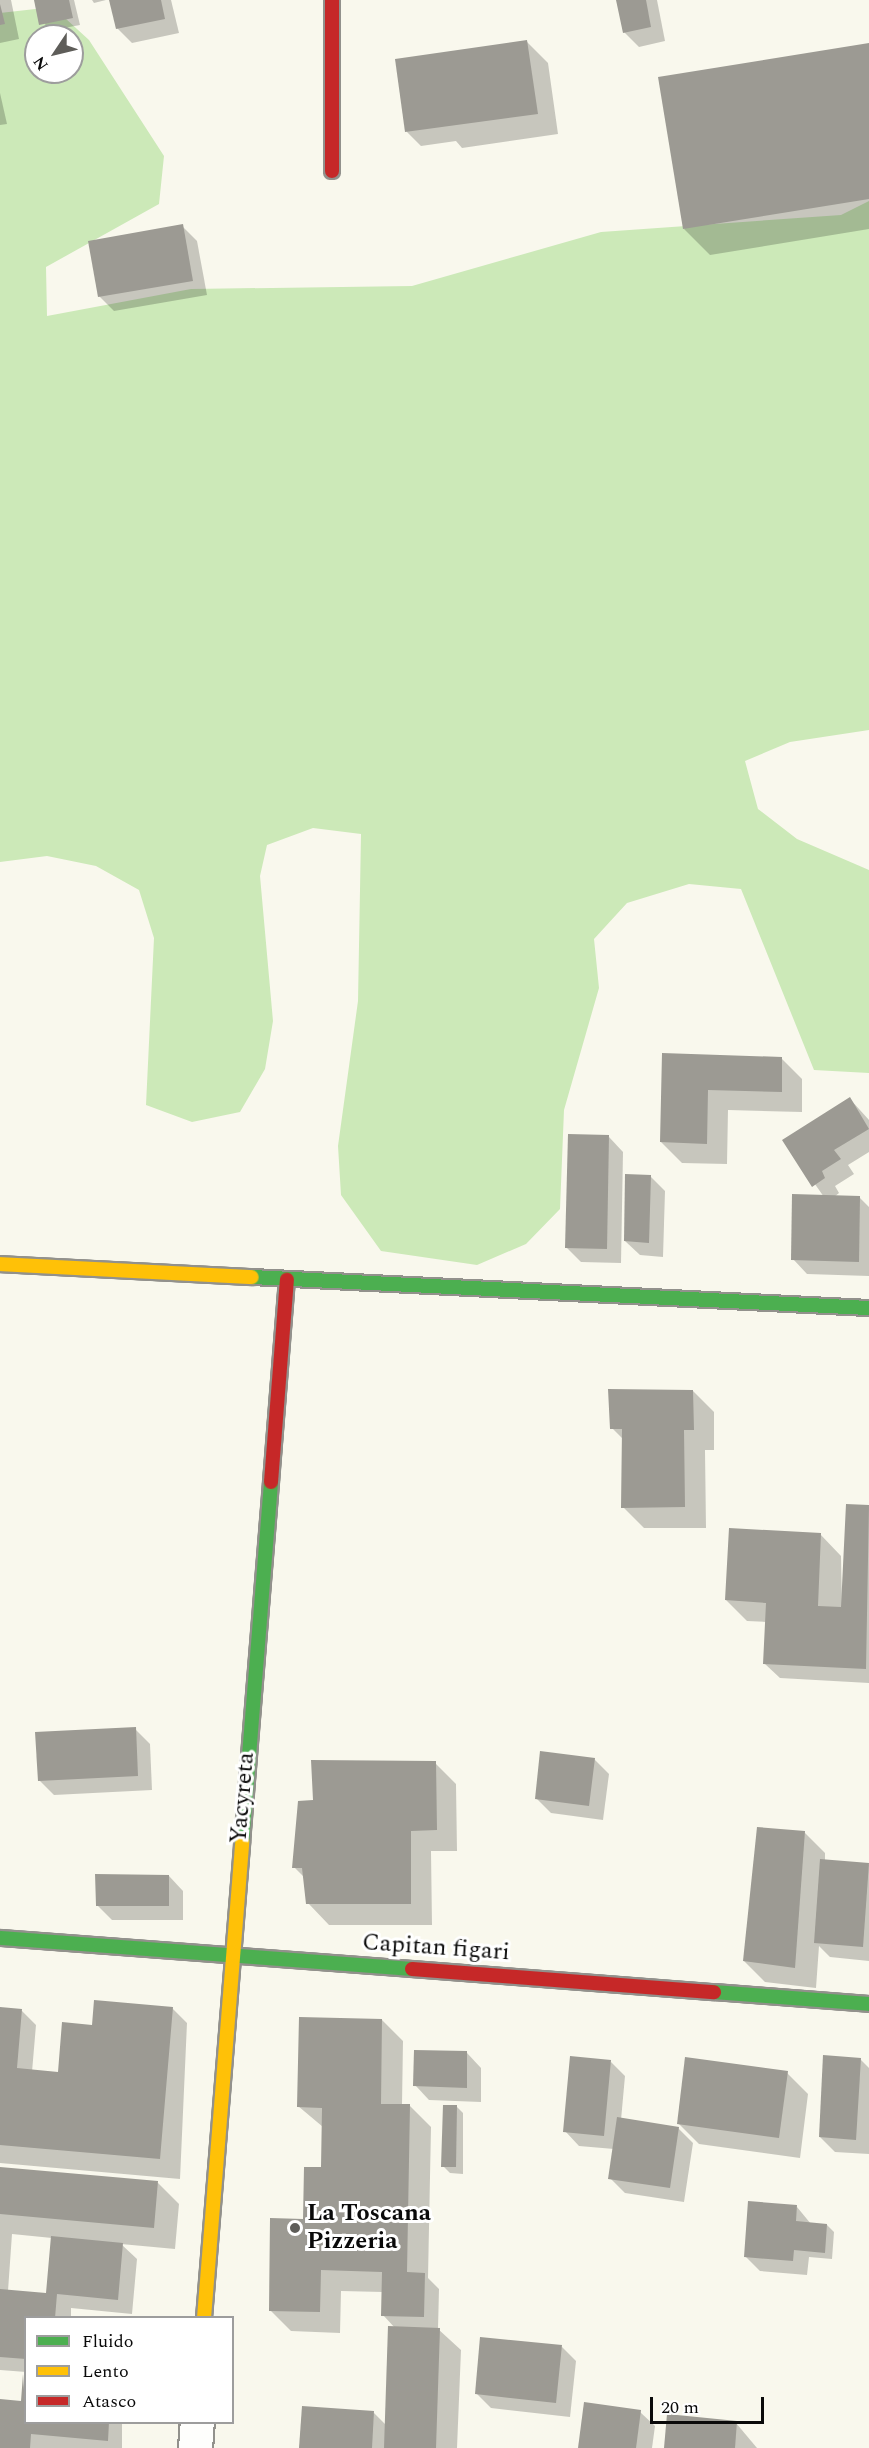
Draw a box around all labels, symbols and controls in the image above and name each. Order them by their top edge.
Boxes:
north arrow [24,24,84,84]
text: N [27,51,54,75]
street label: Yacyreta [225,1751,261,1845]
street label: Capitan figari [361,1928,511,1968]
place label: La Toscana Pizzeria [307,2200,431,2256]
marker: La Toscana Pizzeria [288,2221,302,2235]
legend [24,2316,234,2424]
text: Fluido [82,2328,134,2355]
text: Lento [82,2358,129,2385]
scale bar [653,2385,767,2423]
text: Atasco [82,2388,136,2415]
text: 20 m [661,2394,699,2421]

